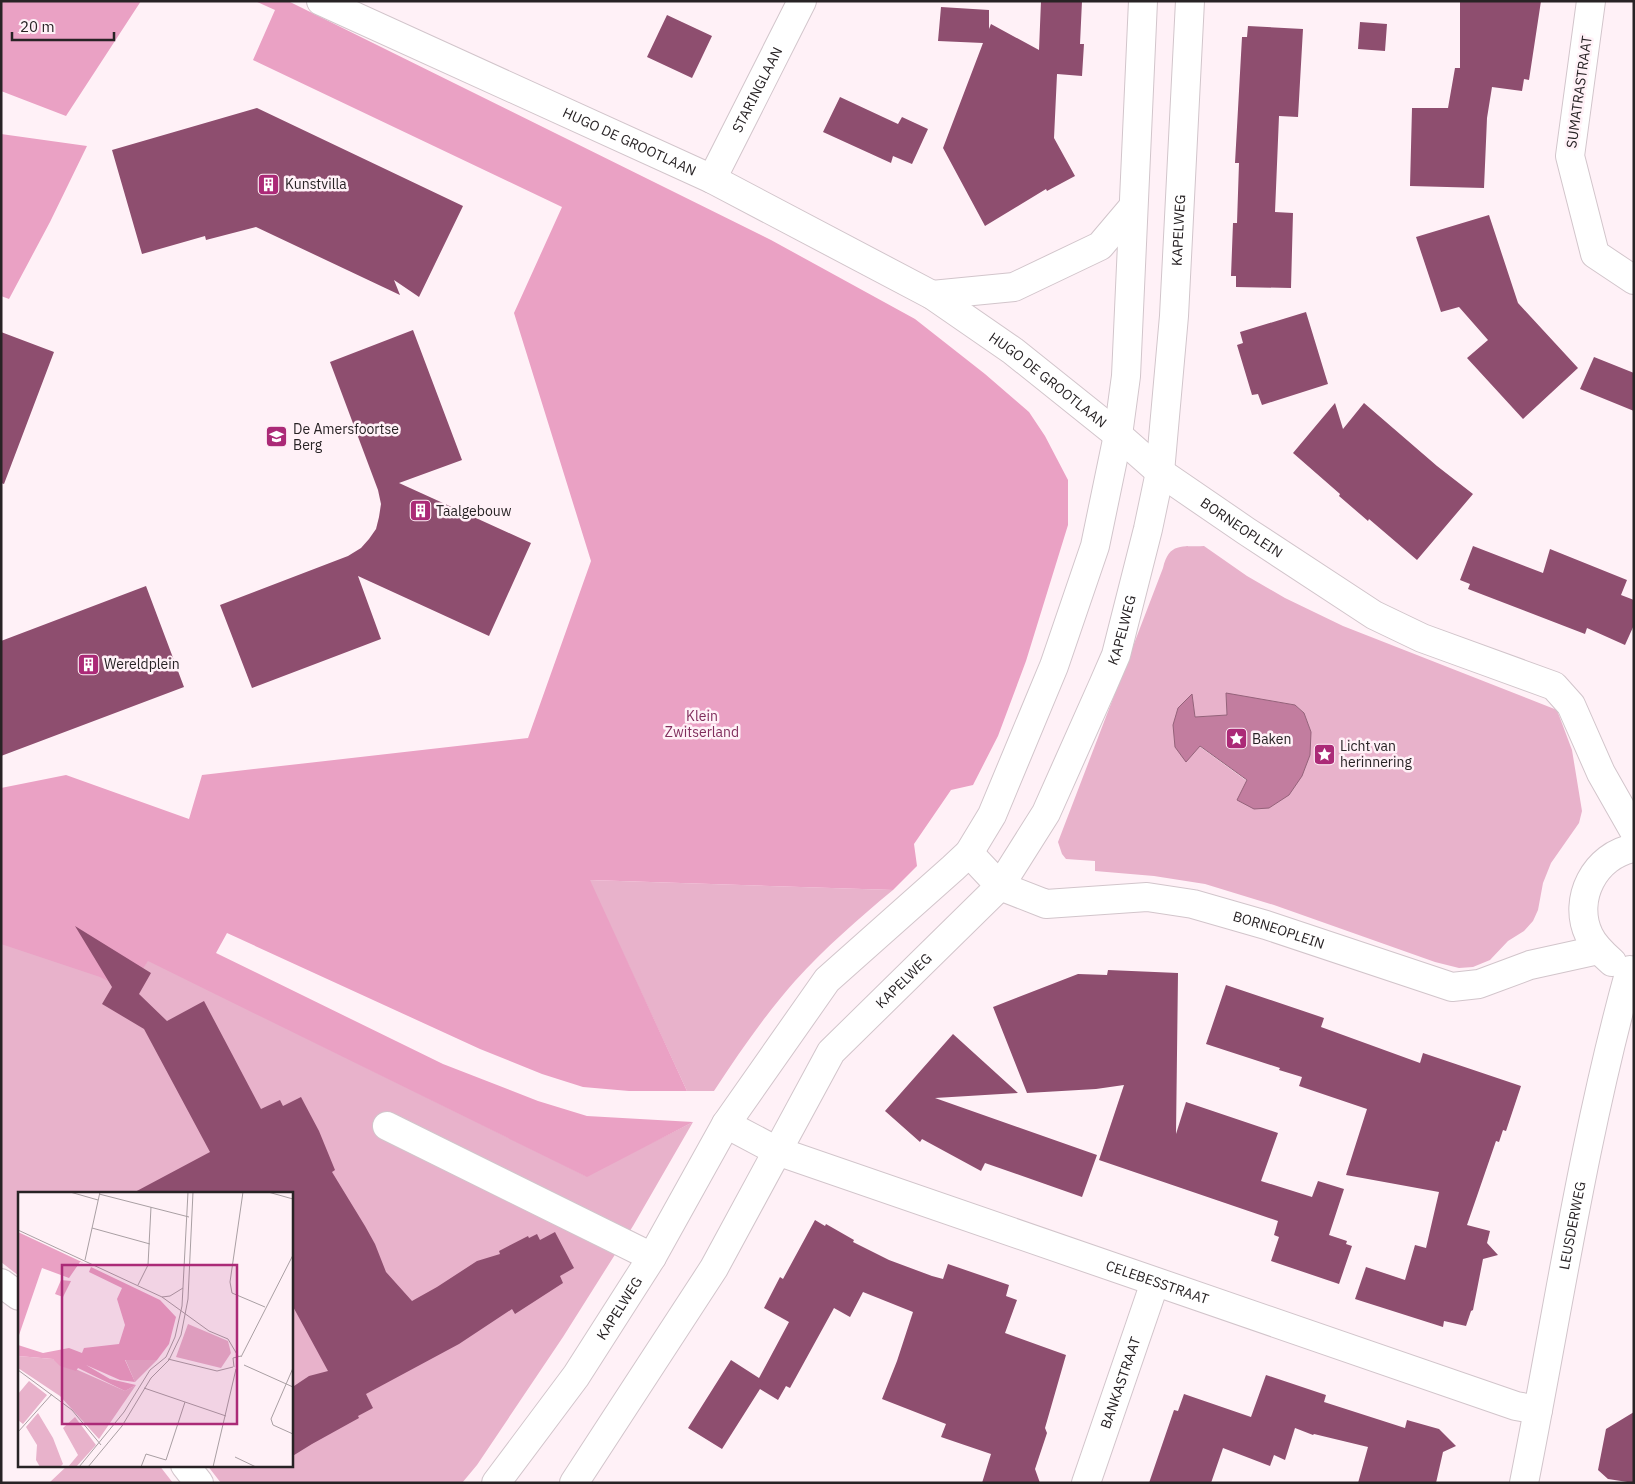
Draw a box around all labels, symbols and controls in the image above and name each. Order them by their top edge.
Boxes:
scale bar [12,10,115,42]
text: 20 m [20,17,55,36]
street label: SUMATRASTRAAT [1562,35,1596,149]
street label: STARINGLAAN [728,44,786,136]
street label: HUGO DE GROOTLAAN [560,103,699,180]
building icon: Kunstvilla [257,172,281,196]
place label: Kunstvilla [285,175,347,193]
street label: KAPELWEG [1168,194,1189,266]
street label: HUGO DE GROOTLAAN [986,328,1110,431]
place label: De Amersfoortse Berg [293,420,399,454]
school or university icon: De Amersfoortse Berg [265,425,289,449]
street label: BORNEOPLEIN [1197,494,1286,562]
building icon: Taalgebouw [408,499,432,523]
place label: Taalgebouw [436,502,512,520]
street label: KAPELWEG [1104,593,1140,668]
building icon: Wereldplein [76,652,100,676]
place label: Wereldplein [104,655,180,673]
park label: Klein Zwitserland [665,707,739,741]
place icon: Baken [1224,727,1248,751]
place label: Baken [1252,730,1291,748]
place label: Licht van herinnering [1340,737,1412,771]
place icon: Licht van herinnering [1312,742,1336,766]
street label: BORNEOPLEIN [1231,907,1327,953]
street label: KAPELWEG [872,949,935,1012]
street label: LEUSDERWEG [1555,1180,1590,1271]
inset map [18,1192,292,1466]
street label: CELEBESSTRAAT [1103,1256,1211,1308]
street label: KAPELWEG [592,1273,646,1343]
street label: BANKASTRAAT [1096,1334,1145,1431]

